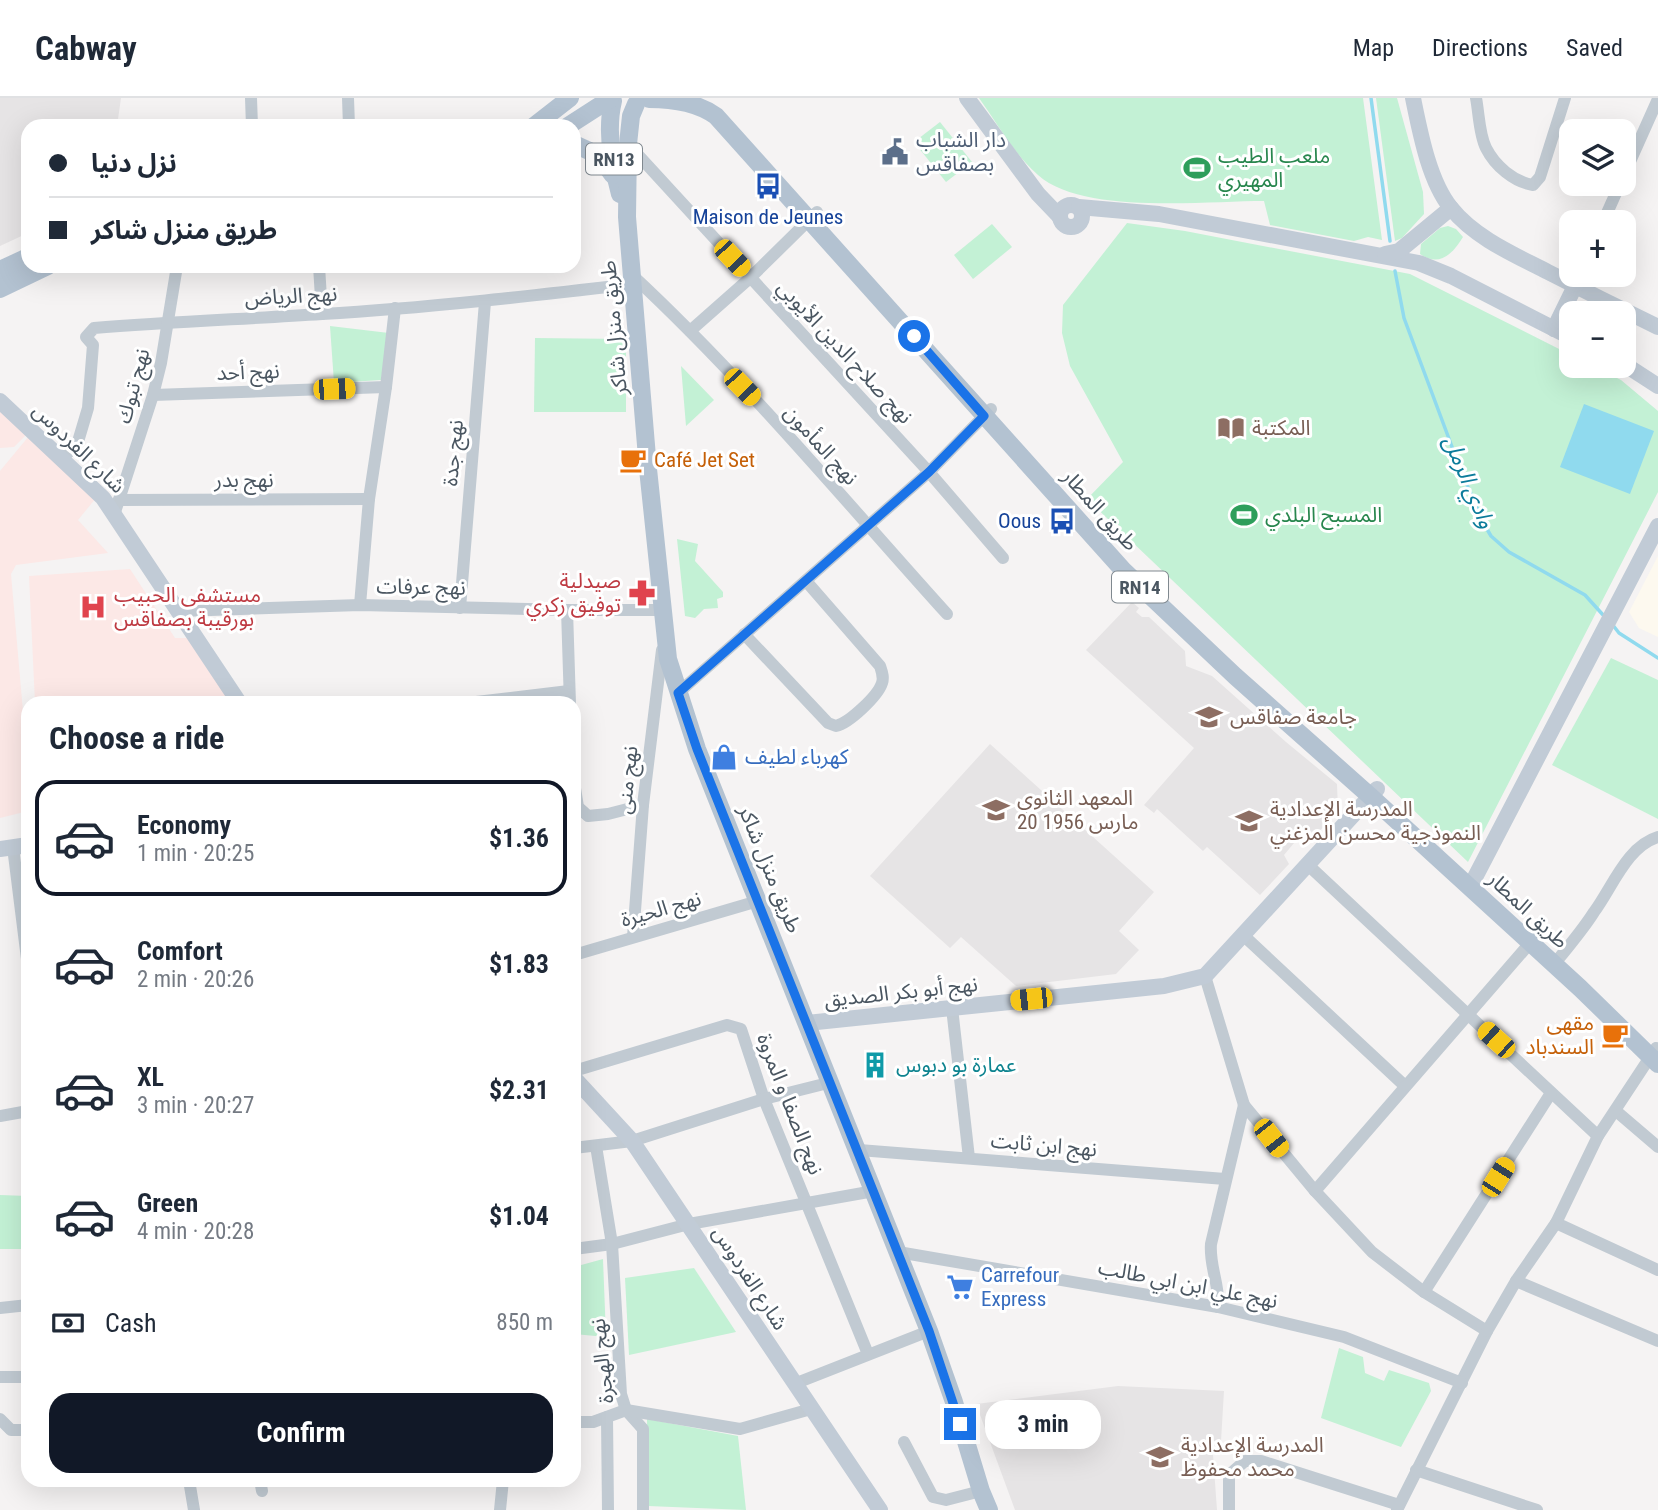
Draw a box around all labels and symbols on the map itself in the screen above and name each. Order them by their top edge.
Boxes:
place label: دار الشباب بصفاقس [916,128,1006,176]
public building icon: دار الشباب بصفاقس [880,137,910,167]
road number: RN13 [586,143,642,174]
place label: ملعب الطيب المهيري [1218,144,1330,196]
sports icon: ملعب الطيب المهيري [1182,153,1212,183]
bus stop icon: Maison de Jeunes [753,171,783,201]
place label: Maison de Jeunes [693,205,843,229]
car [710,235,755,281]
street label: طريق منزل شاكر [596,259,633,398]
street label: نهج صلاح الدين الأيوبي [770,275,918,431]
street label: نهج الرياض [244,282,338,313]
route start [898,320,930,352]
street label: نهج تبوك [111,346,157,427]
street label: نهج أحد [216,358,280,388]
car [720,365,765,409]
car [313,378,356,400]
street label: شارع الفردوس [26,398,130,500]
street label: نهج المأمون [777,400,863,492]
library icon: المكتبة [1216,413,1246,443]
place label: المكتبة [1252,416,1311,440]
street label: نهج جدة [438,419,471,488]
water label: وادي الرمل [1433,432,1501,534]
cafe icon: Café Jet Set [618,445,648,475]
place label: Café Jet Set [654,448,755,472]
street label: طريق المطار [1056,464,1143,556]
street label: نهج بدر [213,468,274,495]
sports icon: المسبح البلدي [1229,500,1259,530]
place label: المسبح البلدي [1265,503,1382,531]
bus stop icon: Oous [1047,506,1077,536]
place label: Oous [998,509,1041,533]
place label: صيدلية توفيق زكري [526,569,621,621]
road number: RN14 [1112,572,1168,602]
street label: نهج عرفات [376,574,466,603]
pharmacy icon: صيدلية توفيق زكري [627,578,657,608]
place label: مستشفى الحبيب بورقيبة بصفاقس [114,583,261,631]
hospital icon: مستشفى الحبيب بورقيبة بصفاقس [78,592,108,622]
school or university icon: جامعة صفاقس [1194,702,1224,732]
place label: جامعة صفاقس [1230,705,1357,729]
shop icon: كهرباء لطيف [709,742,739,772]
street label: نهج منى [611,745,645,816]
place label: كهرباء لطيف [745,745,849,769]
place label: المعهد الثانوي 20 مارس 1956 [1017,786,1138,834]
school or university icon: المعهد الثانوي 20 مارس 1956 [981,795,1011,825]
place label: المدرسة الإعدادية النموذجية محسن المزغني [1270,797,1481,849]
street label: طريق منزل شاكر [732,801,807,937]
school or university icon: المدرسة الإعدادية النموذجية محسن المزغني [1234,806,1264,836]
street label: طريق المطار [1481,866,1573,954]
street label: نهج الحيرة [618,886,705,935]
street label: نهج أبو بكر الصديق [823,971,979,1015]
car [1010,986,1053,1012]
place label: مقهى السندباد [1526,1011,1594,1059]
car [1474,1018,1519,1062]
cafe icon: مقهى السندباد [1600,1020,1630,1050]
street label: نهج الصفا و المروة [749,1030,828,1179]
building icon: عمارة بو دبوس [860,1050,890,1080]
place label: عمارة بو دبوس [896,1053,1016,1077]
car [1250,1115,1293,1161]
street label: نهج ابن ثابت [990,1128,1098,1165]
car [1478,1154,1519,1200]
street label: شارع الفردوس [705,1222,792,1336]
street label: نهج علي ابن ابي طالب [1095,1255,1280,1317]
place label: Carrefour Express [981,1263,1059,1311]
supermarket icon: Carrefour Express [945,1272,975,1302]
street label: نهج الهجرة [586,1317,621,1405]
callout: 3 min [984,1400,1100,1448]
route end [944,1408,976,1440]
place label: المدرسة الإعدادية محمد محفوظ [1181,1433,1324,1481]
school or university icon: المدرسة الإعدادية محمد محفوظ [1145,1442,1175,1472]

